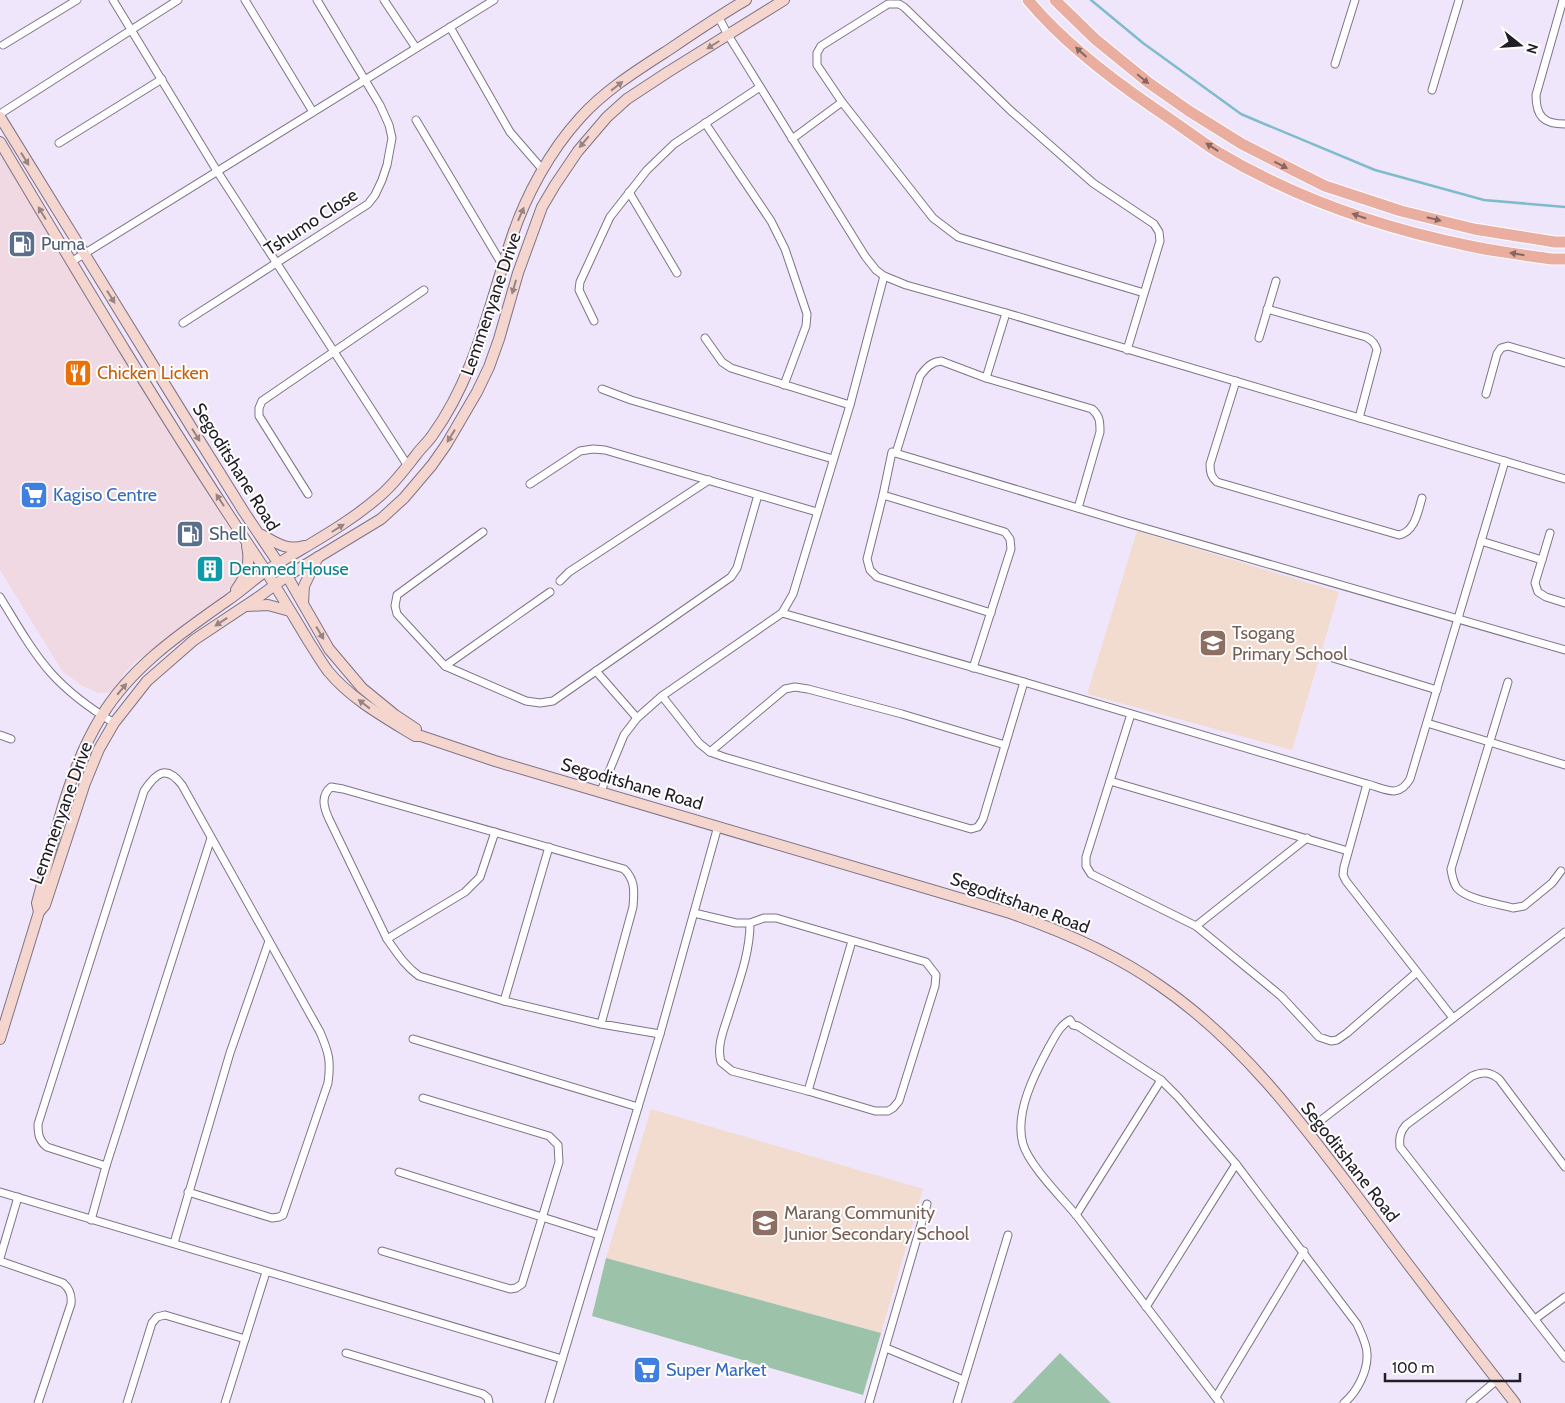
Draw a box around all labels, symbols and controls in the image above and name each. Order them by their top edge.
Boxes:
north arrow [1495,20,1545,70]
one-way arrow [706,40,719,49]
text: N [1522,41,1542,56]
one-way arrow [1074,46,1087,57]
one-way arrow [1137,73,1150,84]
one-way arrow [610,80,623,91]
one-way arrow [579,136,590,149]
one-way arrow [1205,143,1219,152]
one-way arrow [21,152,30,166]
one-way arrow [1274,161,1288,169]
street label: Tshumo Close [260,184,362,260]
one-way arrow [38,207,47,220]
one-way arrow [517,207,525,221]
one-way arrow [1351,212,1366,220]
one-way arrow [1426,216,1441,224]
fuel station icon: Puma [7,229,37,259]
street label: Lemmenyane Drive [456,230,526,378]
place label: Puma [41,233,85,255]
one-way arrow [1508,249,1524,257]
one-way arrow [509,280,517,295]
one-way arrow [107,290,116,303]
restaurant icon: Chicken Licken [63,358,93,388]
place label: Chicken Licken [97,362,209,384]
street label: Segoditshane Road [188,399,284,535]
one-way arrow [192,429,201,442]
one-way arrow [447,430,456,443]
supermarket icon: Kagiso Centre [19,480,49,510]
place label: Kagiso Centre [53,484,157,506]
one-way arrow [215,493,225,507]
fuel station icon: Shell [175,519,205,549]
place label: Shell [209,523,248,545]
one-way arrow [331,523,345,533]
building icon: Denmed House [195,554,225,584]
place label: Denmed House [229,558,349,580]
one-way arrow [214,618,228,627]
place label: Tsogang Primary School [1232,622,1348,665]
one-way arrow [316,627,325,640]
school or university icon: Tsogang Primary School [1198,628,1228,658]
one-way arrow [116,683,127,696]
one-way arrow [358,698,371,709]
street label: Lemmenyane Drive [25,739,97,887]
street label: Segoditshane Road [558,753,706,815]
street label: Segoditshane Road [947,868,1093,938]
street label: Segoditshane Road [1296,1097,1404,1227]
place label: Marang Community Junior Secondary School [783,1202,970,1245]
school or university icon: Marang Community Junior Secondary School [750,1208,780,1238]
scale bar [1385,1350,1520,1382]
supermarket icon: Super Market [632,1355,662,1385]
place label: Super Market [666,1359,767,1381]
text: 100 m [1392,1359,1434,1377]

